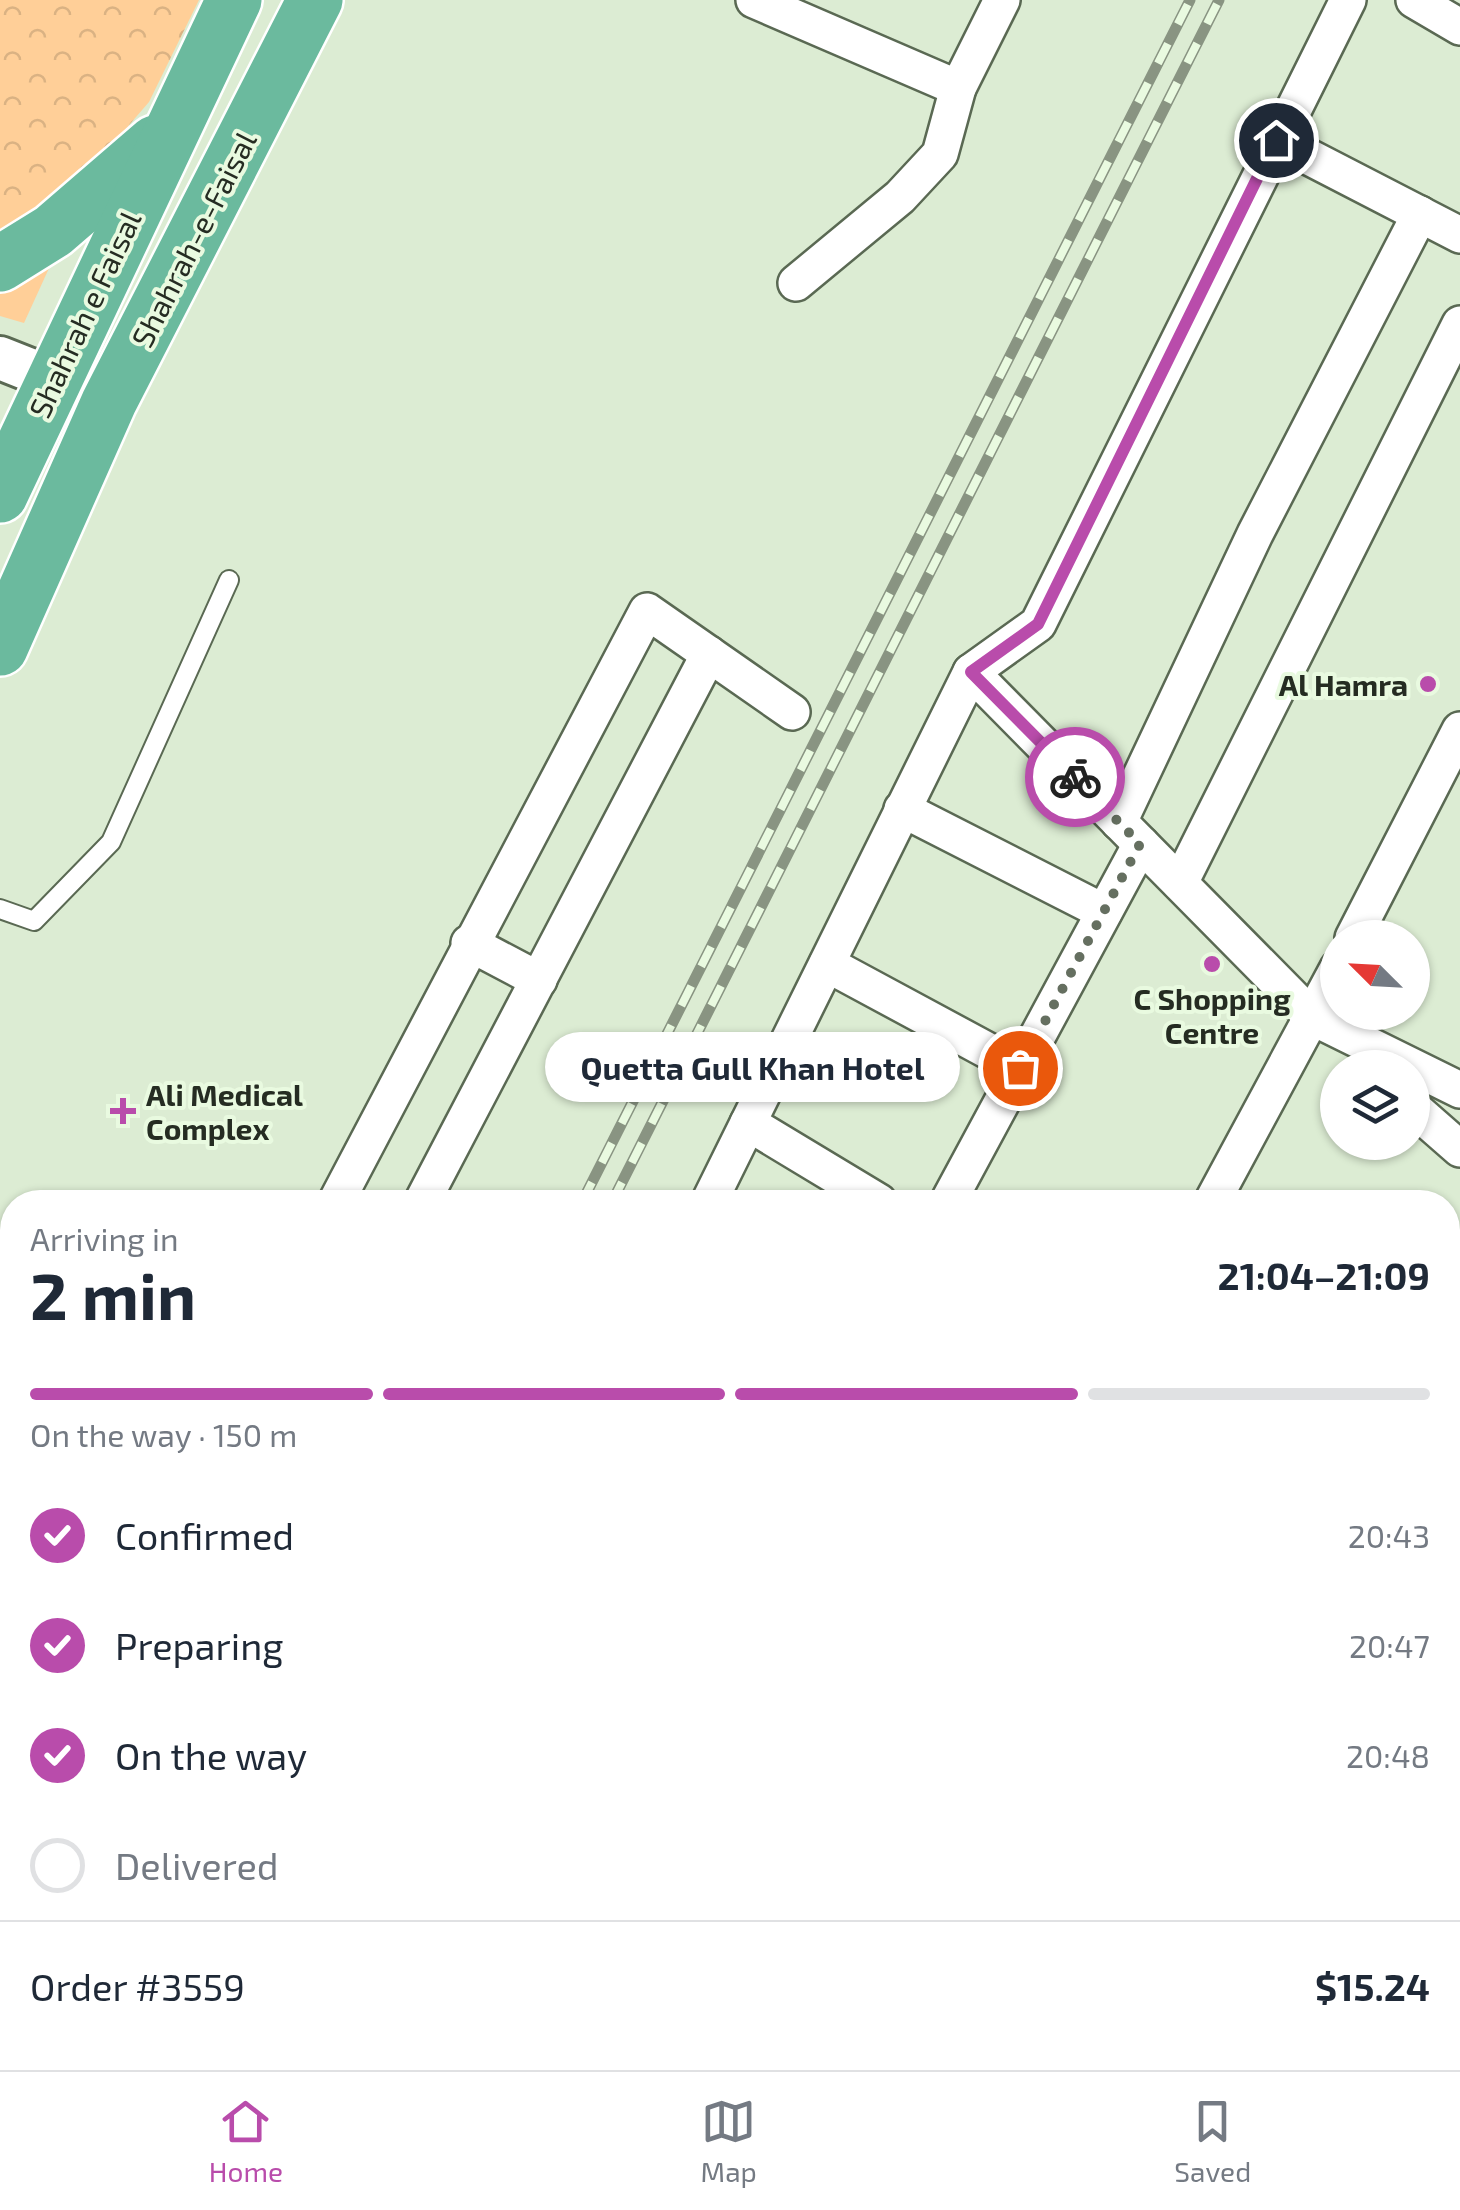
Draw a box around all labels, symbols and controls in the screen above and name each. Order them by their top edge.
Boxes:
pin [1234,98,1319,183]
icon: home [1249,113,1304,168]
street label: Shahrah-e-Faisal [123,125,263,353]
street label: Shahrah e Faisal [20,205,148,423]
place label: Al Hamra [1279,666,1408,702]
marker: Al Hamra [1417,673,1439,695]
courier [1025,727,1125,827]
icon: bike [1048,750,1103,805]
north arrow [1320,920,1430,1030]
map controls [1320,920,1430,1160]
marker: C Shopping Centre [1201,953,1223,975]
place label: C Shopping Centre [1133,980,1291,1050]
pin [978,1026,1063,1111]
callout: Quetta Gull Khan Hotel [545,1033,960,1103]
icon: bag [993,1041,1048,1096]
text: Quetta Gull Khan Hotel [581,1048,924,1086]
button: layers [1320,1050,1430,1160]
place label: Ali Medical Complex [146,1076,303,1146]
marker: Ali Medical Complex [110,1098,136,1124]
text: Arriving in [30,1219,179,1257]
text: 21:04–21:09 [1218,1252,1430,1298]
text: 2 min [30,1255,196,1333]
text: On the way · 150 m [30,1415,297,1453]
icon: check [30,1508,85,1563]
text: Confirmed [115,1512,294,1558]
text: 20:43 [1348,1516,1430,1554]
icon: check [30,1618,85,1673]
text: Preparing [115,1622,283,1668]
text: 20:47 [1349,1626,1430,1664]
icon: check [30,1728,85,1783]
text: On the way [115,1732,307,1778]
text: 20:48 [1346,1736,1430,1774]
text: Delivered [115,1842,279,1888]
text: Order #3559 [30,1963,245,2009]
text: $15.24 [1315,1963,1430,2009]
tab: Home [209,2094,283,2188]
tab: Map [701,2094,757,2188]
tab: Saved [1174,2094,1251,2188]

